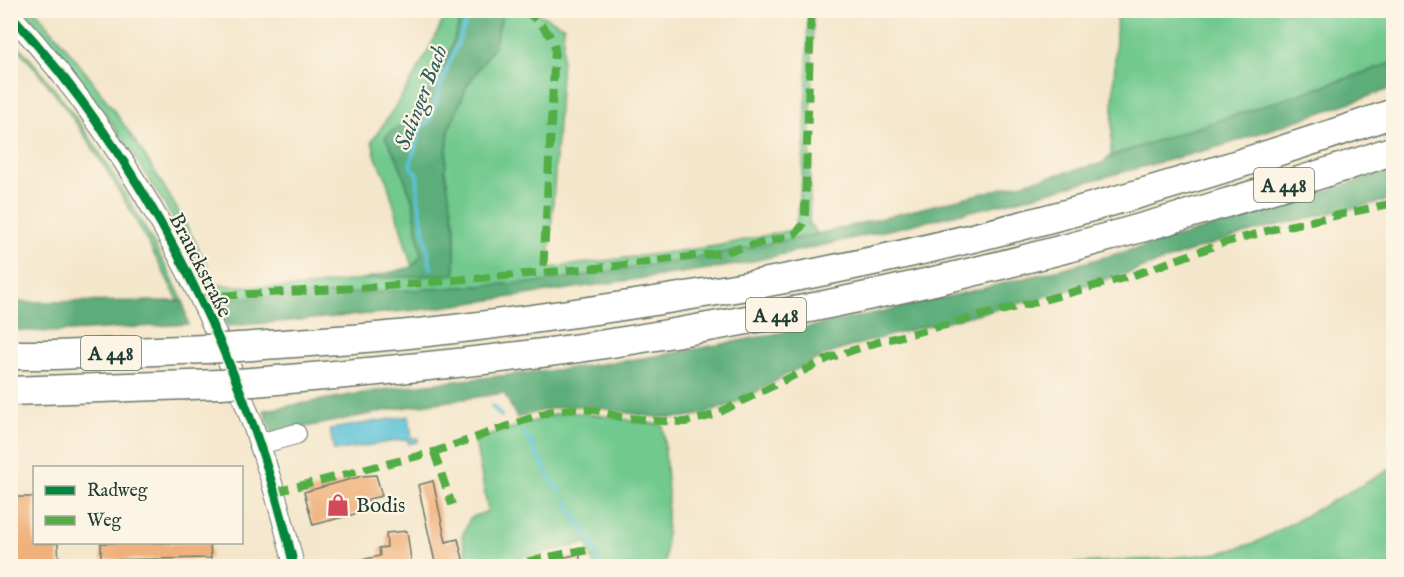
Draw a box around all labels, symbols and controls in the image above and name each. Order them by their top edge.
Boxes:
water label: Salinger Bach [389,41,455,154]
road number: A 448 [1254,168,1314,202]
street label: Brauckstraße [162,209,238,323]
road number: A 448 [746,298,806,332]
road number: A 448 [81,336,141,370]
legend [33,466,243,544]
text: Radweg [87,480,148,503]
shop icon: Bodis [325,492,351,518]
place label: Bodis [356,493,405,520]
text: Weg [87,510,122,533]

